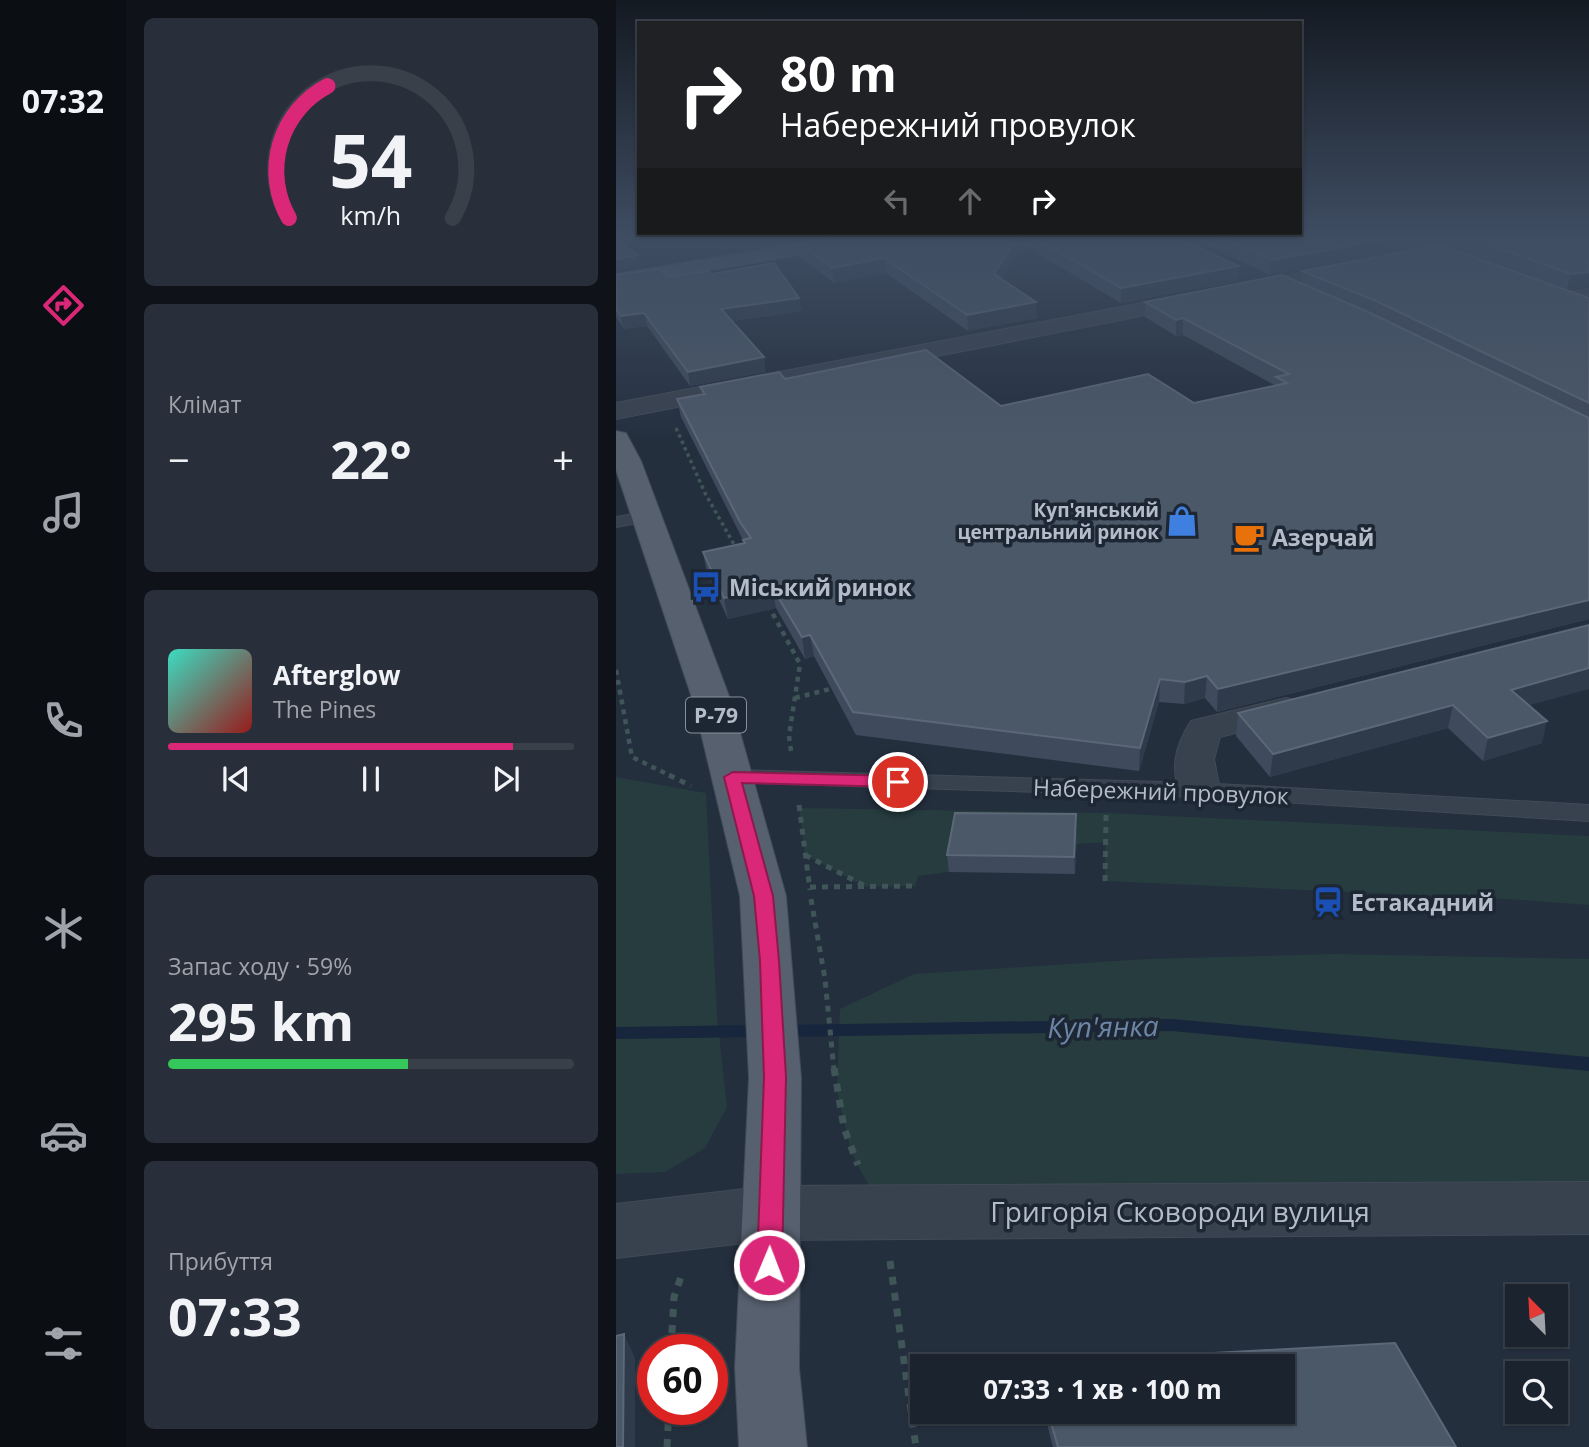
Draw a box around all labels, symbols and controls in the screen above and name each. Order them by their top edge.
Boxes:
text: 80 m [780,40,897,106]
icon: right [665,49,756,140]
text: 07:32 [22,79,104,122]
text: Набережний провулок [780,103,1136,146]
text: 54 [329,110,413,209]
icon: left [878,182,916,220]
icon: ahead [951,182,989,220]
icon: right [1024,182,1062,220]
text: km/h [341,198,401,232]
icon: directions [39,281,88,330]
text: Клімат [168,388,241,420]
text: 22° [330,423,412,494]
text: − [168,433,190,485]
text: + [552,433,574,485]
icon: music [39,488,88,537]
place label: Куп'янський центральний ринок [957,497,1159,545]
shop icon: Куп'янський центральний ринок [1165,504,1199,538]
cafe icon: Азерчай [1232,520,1266,554]
place label: Азерчай [1272,521,1374,553]
bus stop icon: Міський ринок [689,570,723,604]
place label: Міський ринок [729,571,913,603]
text: Afterglow [273,657,400,693]
text: The Pines [273,693,376,725]
icon: phone [39,696,88,745]
road number: Р-79 [686,698,746,732]
pin [868,752,928,812]
icon: previous [217,760,255,798]
icon: pause [352,760,390,798]
icon: next [487,760,525,798]
icon: arrive [879,763,917,801]
street label: Набережний провулок [1033,771,1289,811]
station icon: Естакадний [1311,885,1345,919]
place label: Естакадний [1351,886,1494,918]
icon: climate [39,904,88,953]
text: Запас ходу · 59% [168,950,352,982]
text: 295 km [168,985,354,1056]
water label: Куп'янка [1047,1006,1159,1046]
icon: car [39,1111,88,1160]
street label: Григорія Сковороди вулиця [990,1192,1370,1230]
position arrow [732,1228,806,1302]
text: Прибуття [168,1245,273,1277]
text: 07:33 [168,1280,302,1351]
north arrow [1505,1284,1568,1348]
map controls [1505,1284,1568,1424]
icon: filters [39,1319,88,1368]
speed limit sign: 60 [637,1334,728,1425]
button: search [1505,1361,1568,1424]
text: 07:33 · 1 хв · 100 m [983,1371,1222,1407]

